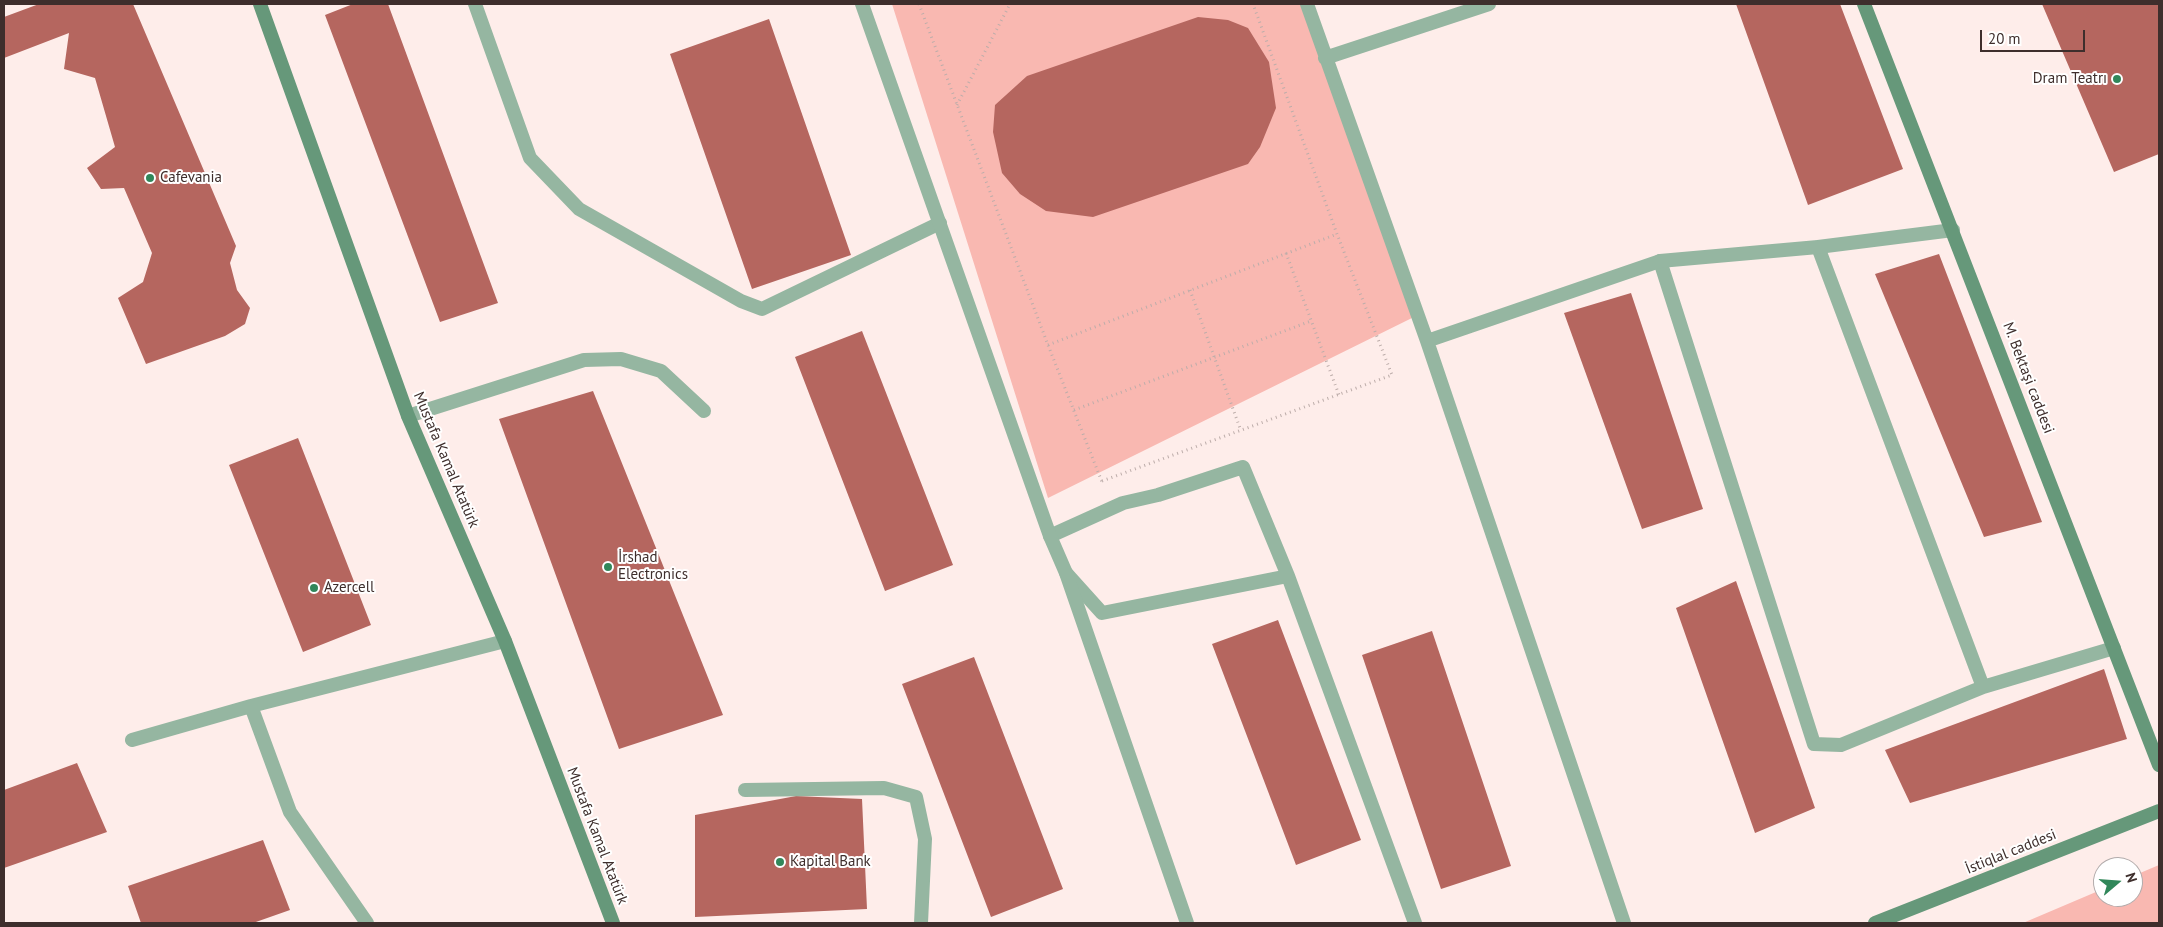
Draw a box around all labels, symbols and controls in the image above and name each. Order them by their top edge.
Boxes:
scale bar [1983,20,2088,52]
text: 20 m [1988,29,2021,48]
place label: Dram Teatrı [2033,70,2107,88]
marker: Dram Teatrı [2111,73,2123,85]
place label: Cafevania [160,169,222,187]
marker: Cafevania [144,172,156,184]
street label: M. Bektaşi caddesi [1998,320,2058,436]
street label: Mustafa Kamal Atatürk [409,389,483,531]
place label: İrshad Electronics [618,549,688,584]
marker: İrshad Electronics [602,561,614,573]
place label: Azercell [324,579,374,597]
marker: Azercell [308,582,320,594]
street label: Mustafa Kamal Atatürk [562,765,632,907]
street label: İstiqlal caddesi [1963,826,2059,878]
place label: Kapital Bank [790,853,871,871]
marker: Kapital Bank [774,856,786,868]
north arrow [2093,857,2143,907]
text: N [2121,871,2141,885]

